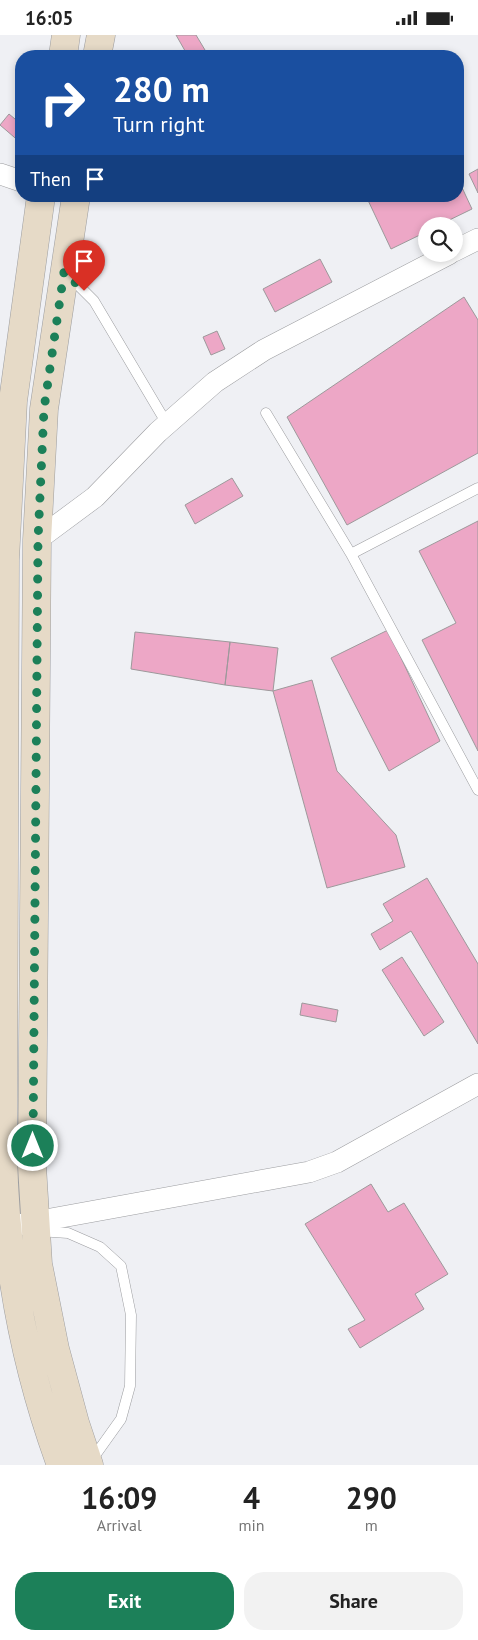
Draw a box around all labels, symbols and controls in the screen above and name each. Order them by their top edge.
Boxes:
text: 16:05 [25,6,73,30]
text: 280 m [113,66,210,112]
icon: right [30,70,95,135]
text: Turn right [113,110,205,138]
icon: arrive [81,165,109,193]
text: Then [30,167,71,191]
map controls [418,217,463,262]
button: search [418,217,463,262]
pin [63,240,105,291]
icon: arrive [70,247,98,275]
position arrow [6,1119,58,1171]
text: 16:09 [81,1478,157,1517]
text: 4 [243,1478,260,1517]
text: 290 [346,1478,397,1517]
text: Arrival [97,1515,142,1535]
text: min [239,1515,265,1535]
text: m [365,1515,378,1535]
button: Exit [15,1572,234,1630]
button: Share [244,1572,463,1630]

